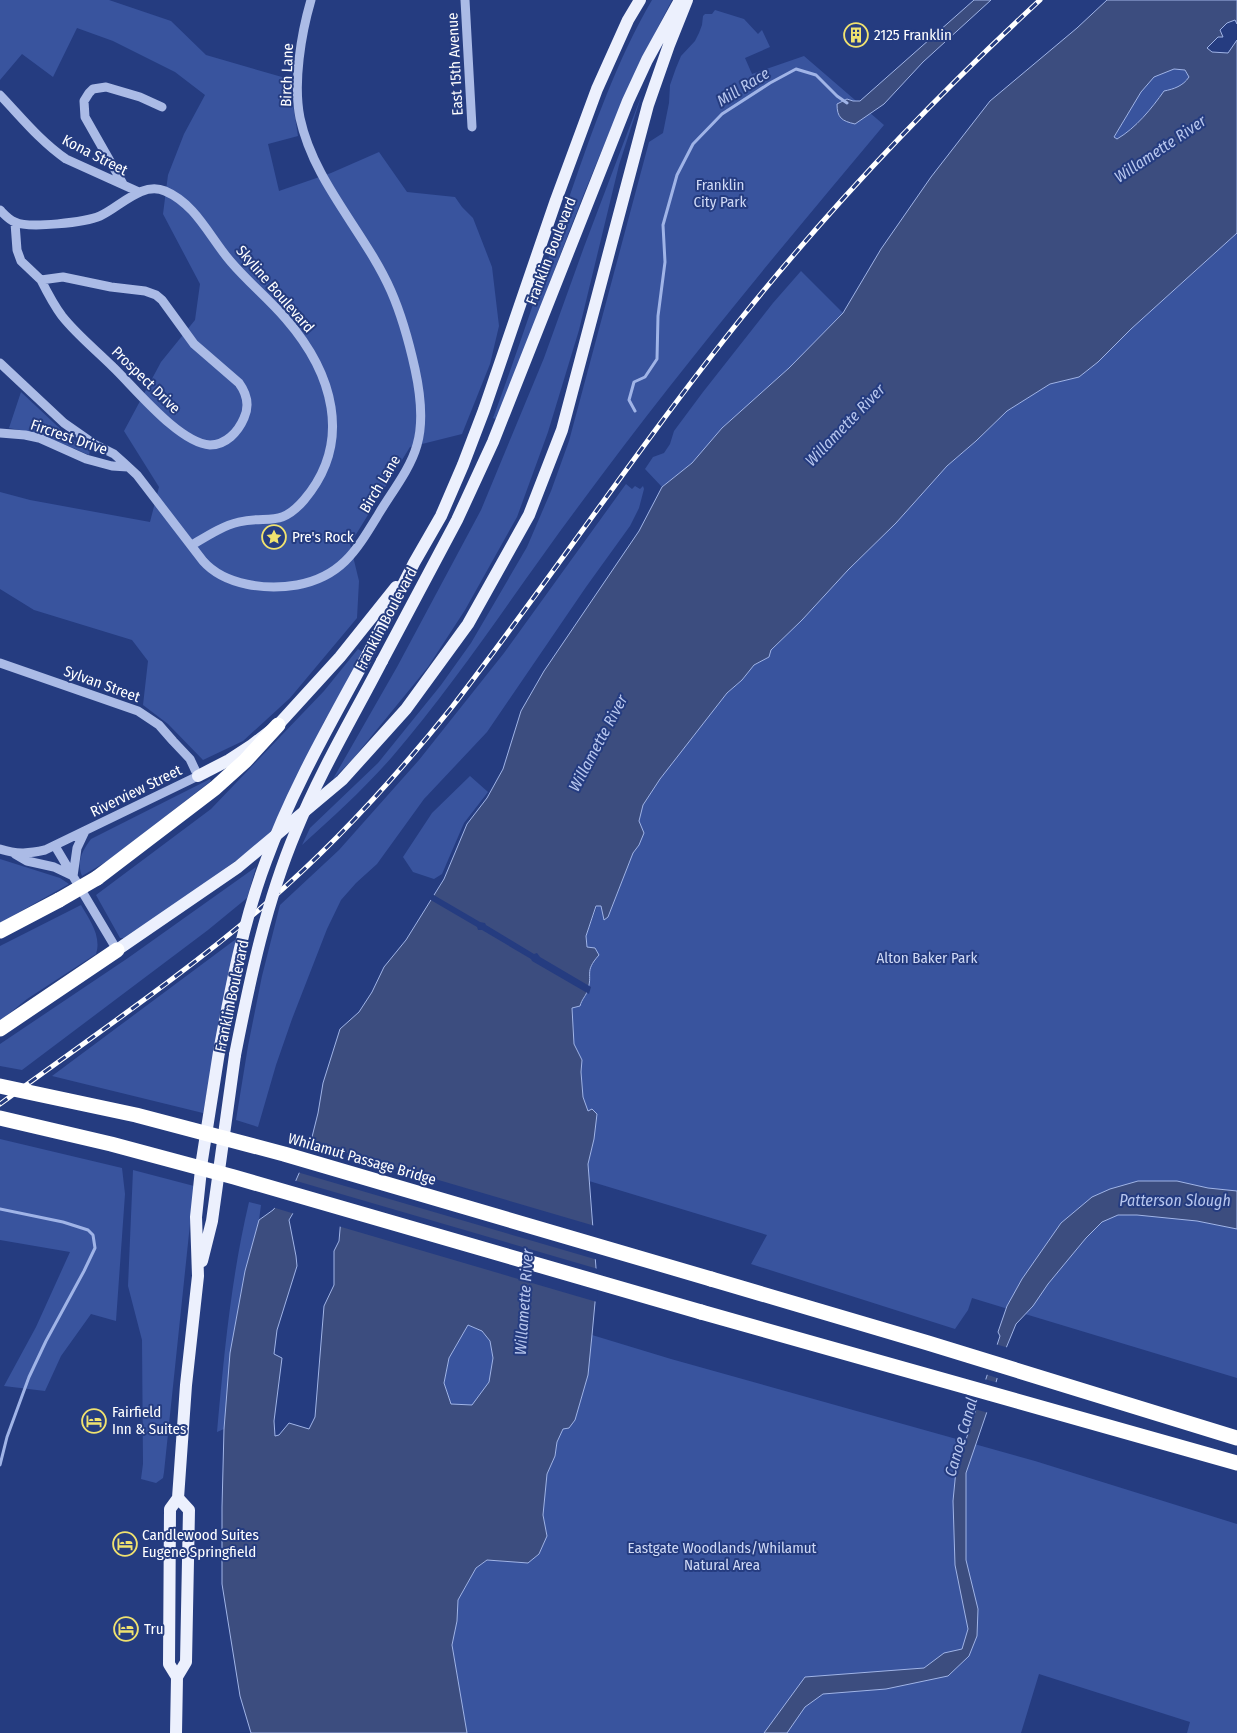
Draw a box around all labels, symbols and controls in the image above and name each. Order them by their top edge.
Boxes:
street label: East 15th Avenue [443,12,467,116]
building icon: 2125 Franklin [843,22,869,48]
place label: 2125 Franklin [874,26,952,44]
street label: Birch Lane [277,43,297,107]
water label: Mill Race [713,63,773,110]
water label: Willamette River [1111,111,1210,187]
street label: Kona Street [59,131,131,179]
park label: Franklin City Park [693,176,747,211]
street label: Franklin Boulevard [522,195,580,307]
street label: Skyline Boulevard [232,242,318,336]
street label: Prospect Drive [108,343,184,417]
water label: Willamette River [801,380,889,470]
street label: Fircrest Drive [28,415,110,459]
street label: Birch Lane [356,452,404,516]
place icon: Pre's Rock [261,524,287,550]
place label: Pre's Rock [292,528,354,546]
street label: Franklin Boulevard [351,564,421,674]
street label: Sylvan Street [61,662,143,706]
water label: Willamette River [565,691,632,795]
street label: Riverview Street [87,761,185,821]
street label: Franklin Boulevard [211,938,253,1054]
park label: Alton Baker Park [876,949,978,967]
street label: Whilamut Passage Bridge [286,1129,438,1189]
water label: Patterson Slough [1119,1191,1231,1210]
water label: Willamette River [511,1248,537,1356]
water label: Canoe Canal [941,1395,981,1479]
place label: Fairfield Inn & Suites [112,1403,186,1438]
hotel icon: Fairfield Inn & Suites [81,1408,107,1434]
place label: Candlewood Suites Eugene Springfield [142,1526,259,1561]
hotel icon: Candlewood Suites Eugene Springfield [112,1531,138,1557]
park label: Eastgate Woodlands/Whilamut Natural Area [628,1539,817,1574]
hotel icon: Tru [113,1616,139,1642]
place label: Tru [144,1620,164,1638]

